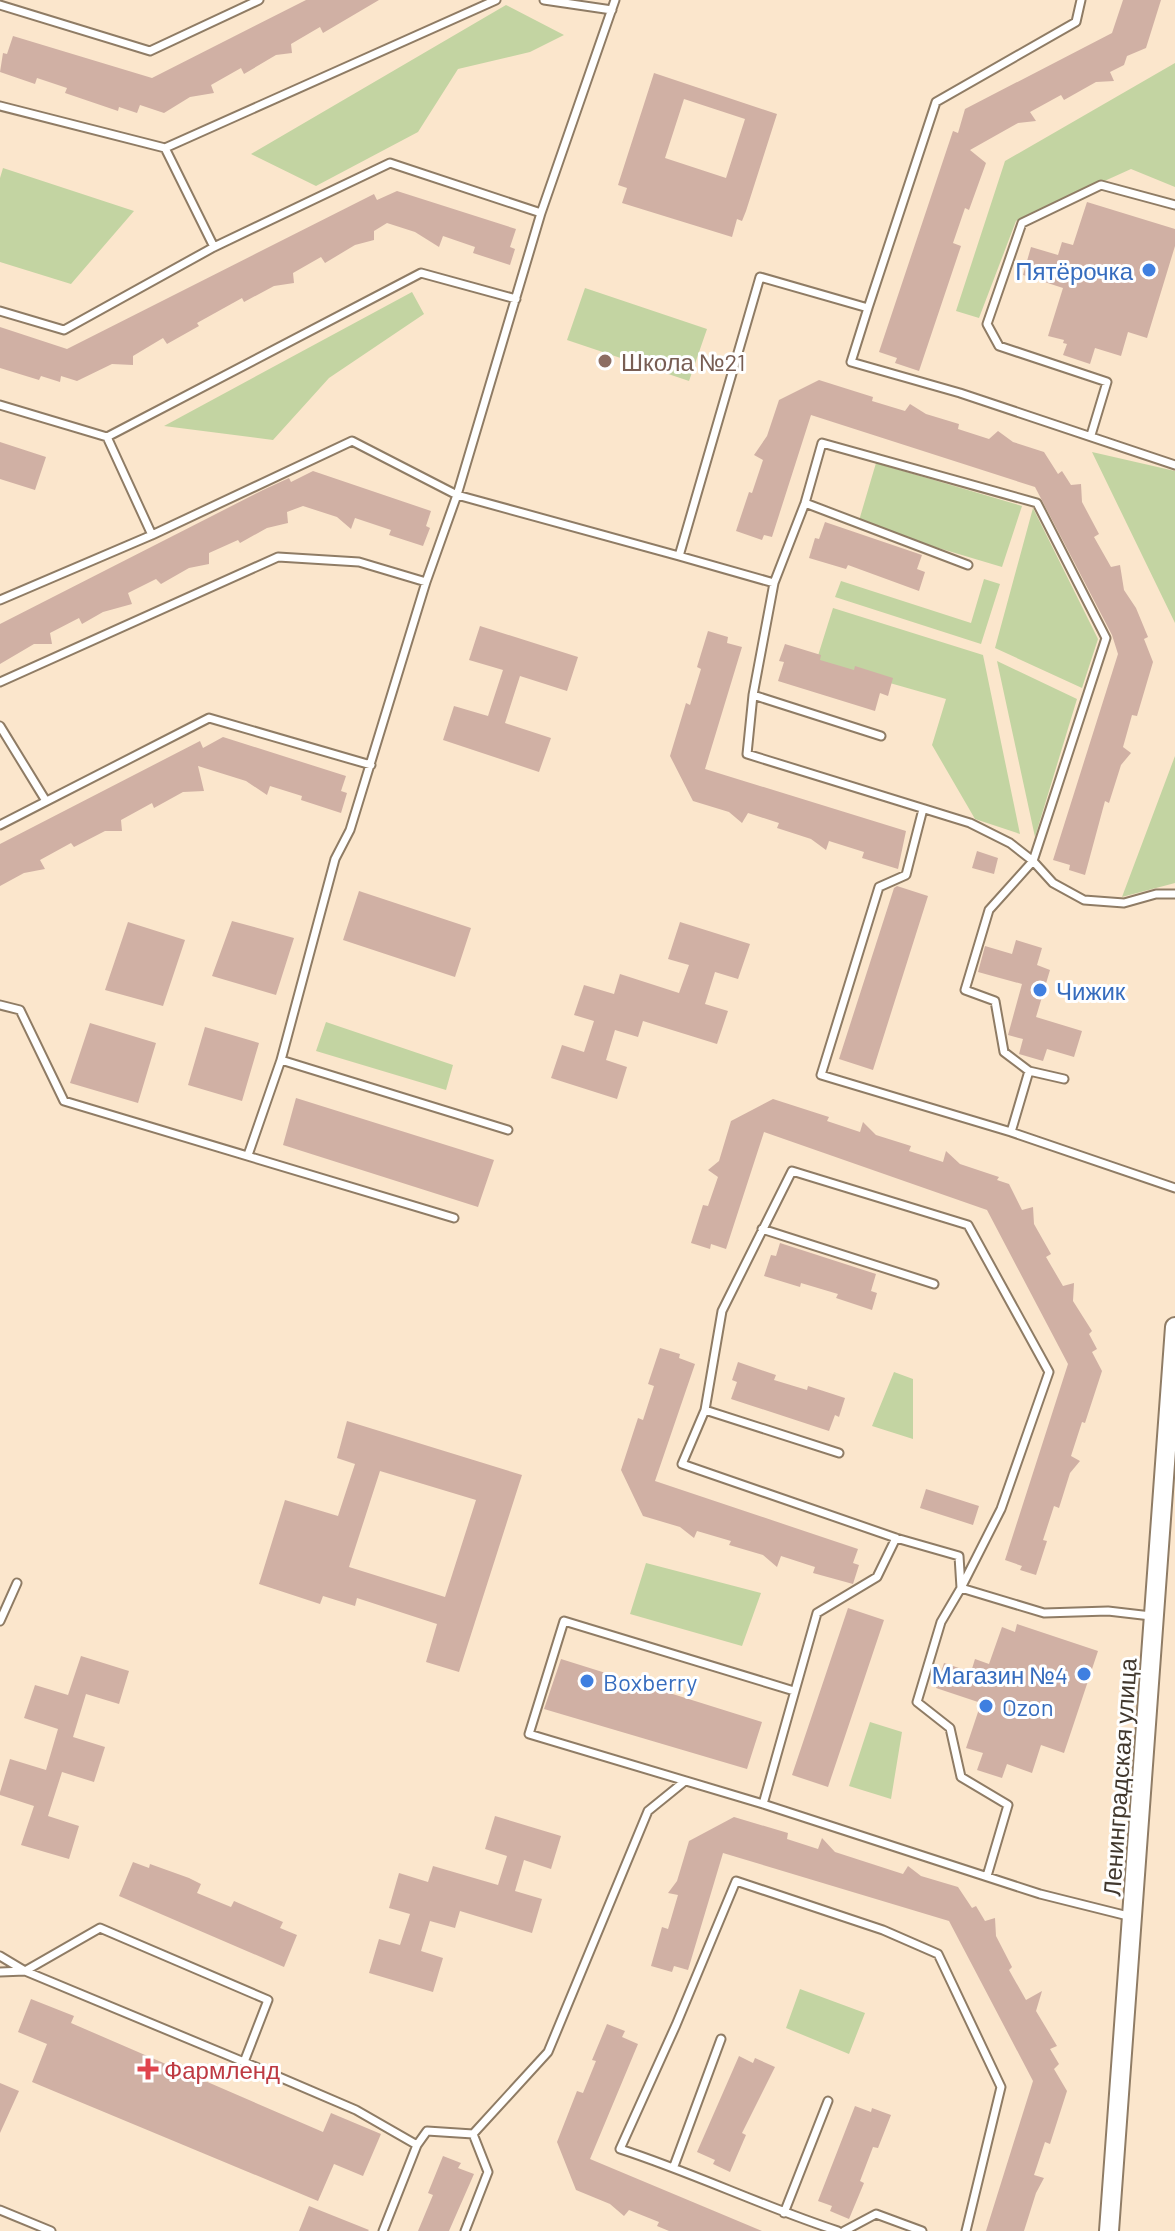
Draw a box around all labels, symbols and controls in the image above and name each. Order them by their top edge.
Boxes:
place label: Пятёрочка [1015,256,1134,285]
marker: Пятёрочка [1140,261,1158,279]
place label: Школа №21 [621,347,745,376]
marker: Школа №21 [596,352,614,370]
place label: Чижик [1056,976,1126,1005]
marker: Чижик [1031,981,1049,999]
street label: Ленинградская улица [1096,1656,1142,1897]
place label: Магазин №4 [932,1660,1068,1689]
marker: Магазин №4 [1075,1665,1093,1683]
place label: Boxberry [603,1667,697,1696]
marker: Boxberry [578,1672,596,1690]
place label: Ozon [1002,1692,1054,1721]
marker: Ozon [977,1697,995,1715]
place label: Фармленд [164,2055,280,2084]
marker: Фармленд [139,2060,157,2078]

